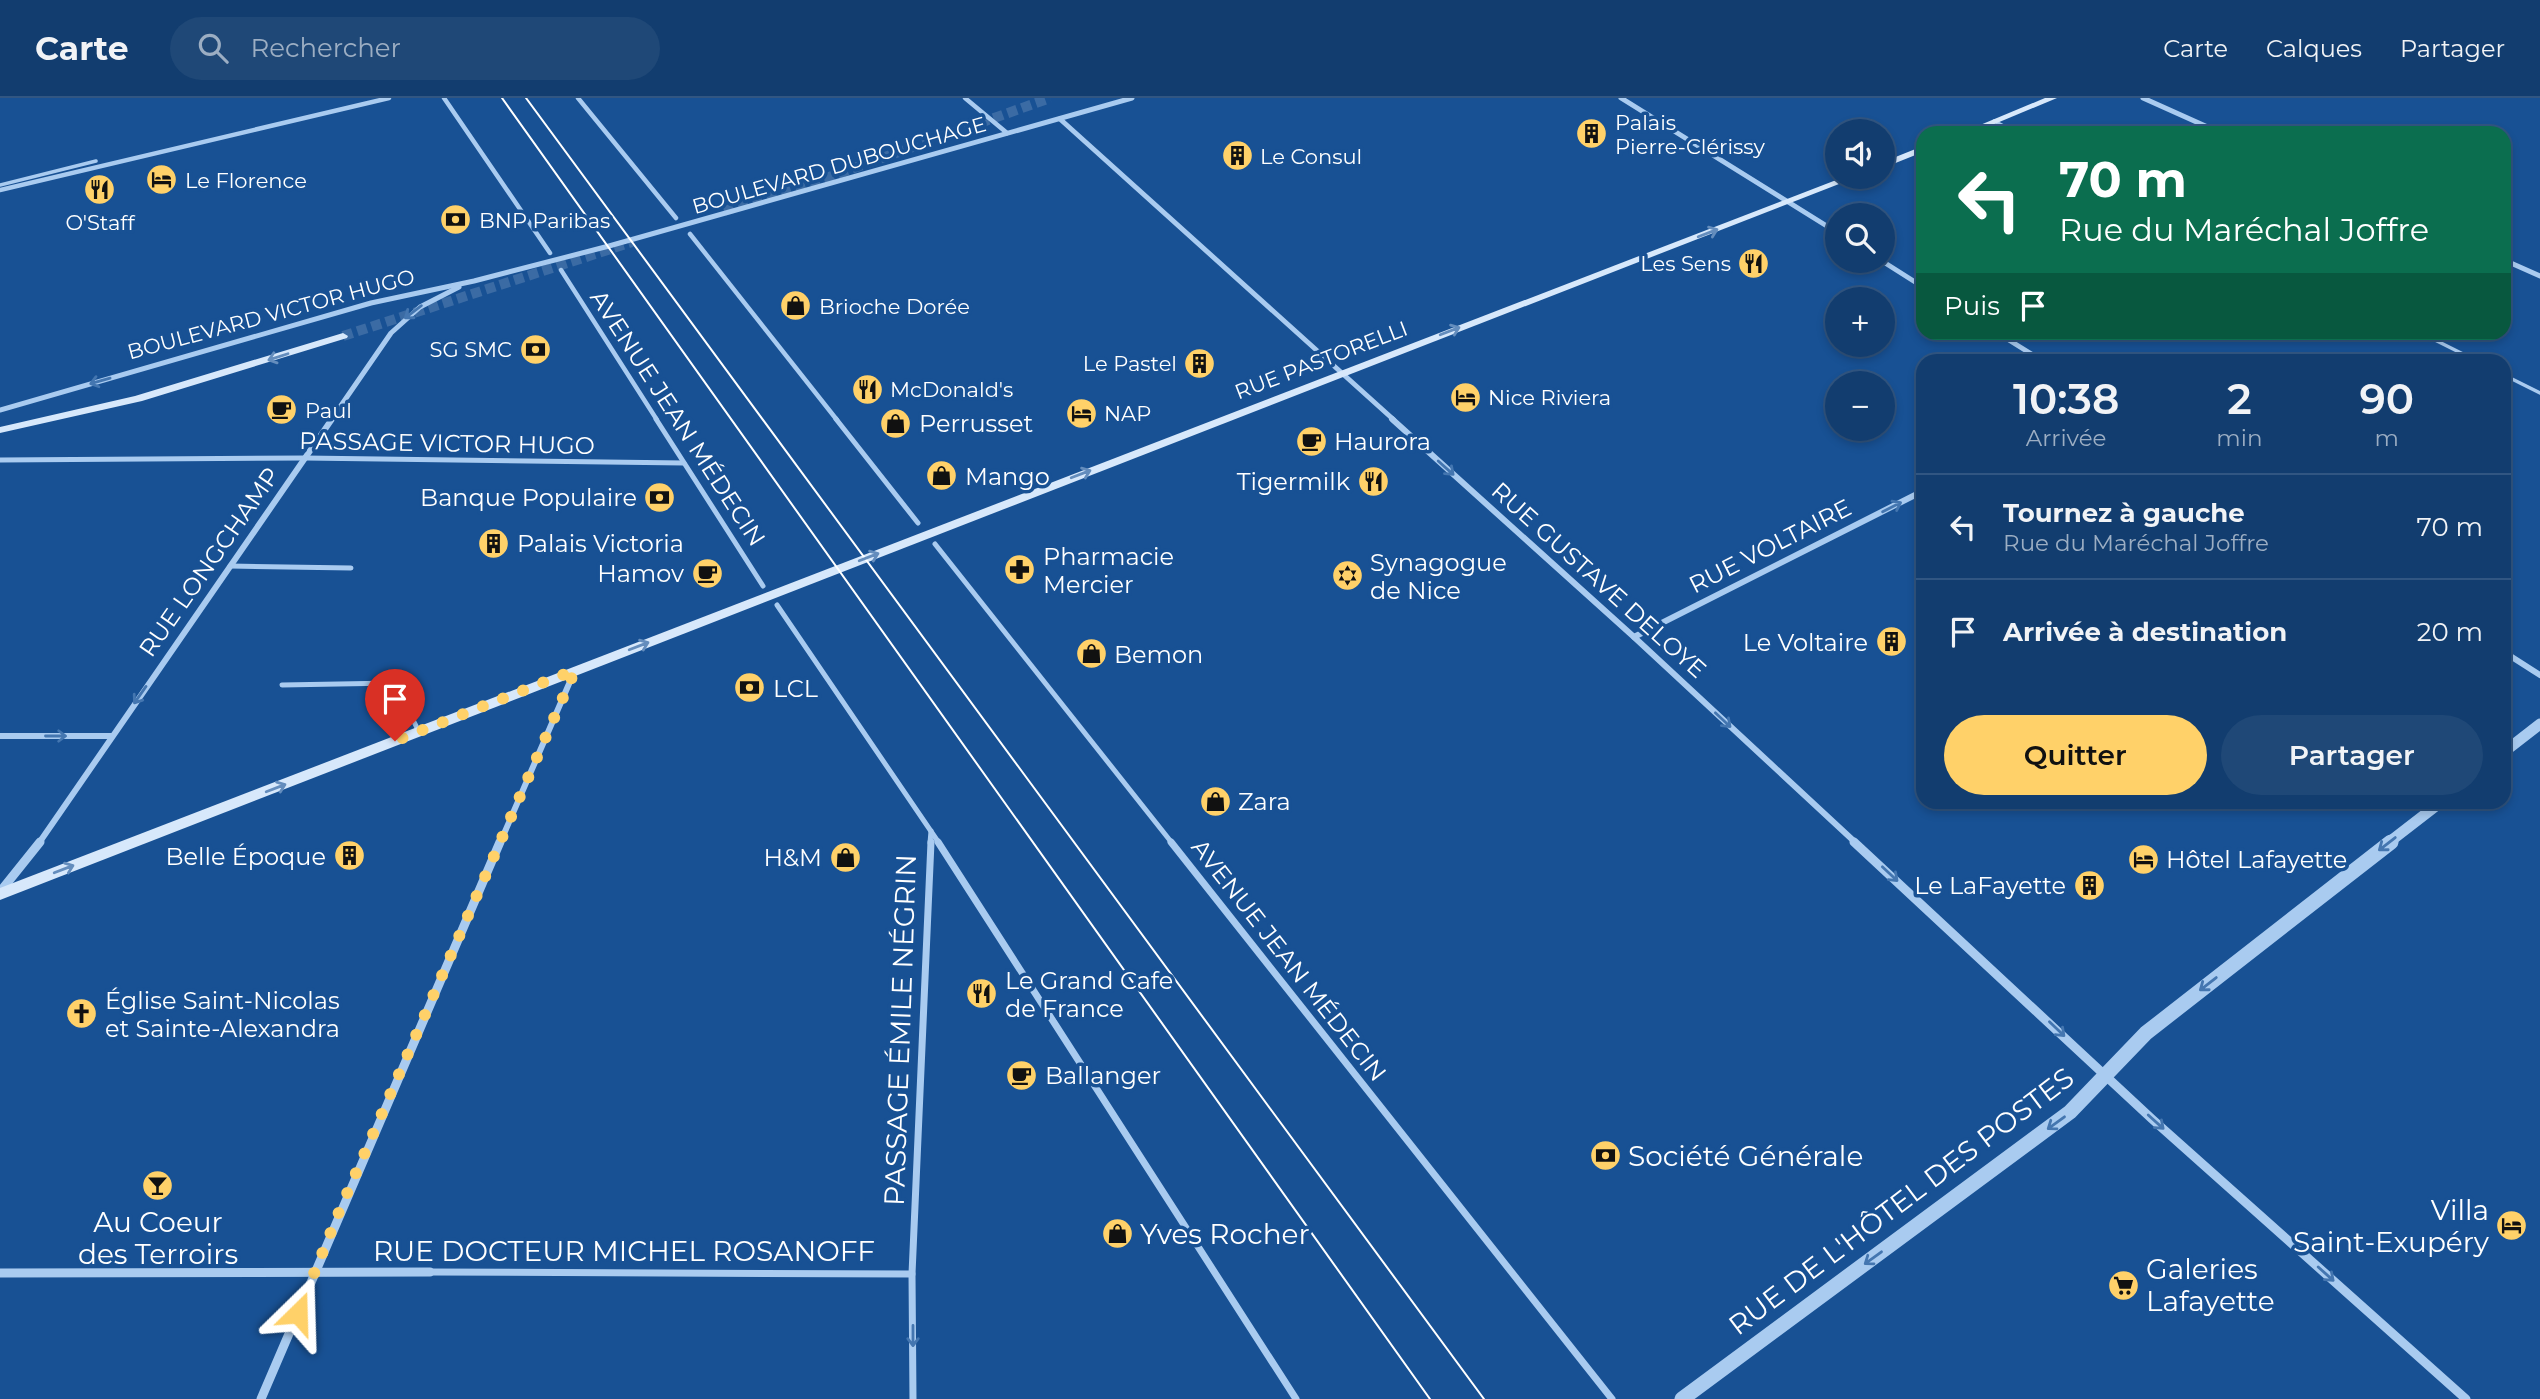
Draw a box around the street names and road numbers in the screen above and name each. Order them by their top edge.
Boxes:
street label: BOULEVARD DUBOUCHAGE [689,111,989,219]
street label: BOULEVARD VICTOR HUGO [125,264,417,364]
street label: AVENUE JEAN MÉDECIN [584,285,772,551]
street label: RUE PASTORELLI [1231,316,1411,404]
street label: PASSAGE VICTOR HUGO [299,426,595,460]
street label: RUE LONGCHAMP [133,462,285,662]
street label: RUE GUSTAVE DELOYE [1486,476,1712,684]
street label: RUE VOLTAIRE [1684,493,1856,599]
street label: AVENUE JEAN MÉDECIN [1185,833,1393,1087]
street label: PASSAGE ÉMILE NÉGRIN [877,854,923,1206]
street label: RUE DE L'HÔTEL DES POSTES [1722,1060,2080,1342]
street label: RUE DOCTEUR MICHEL ROSANOFF [373,1234,875,1268]

